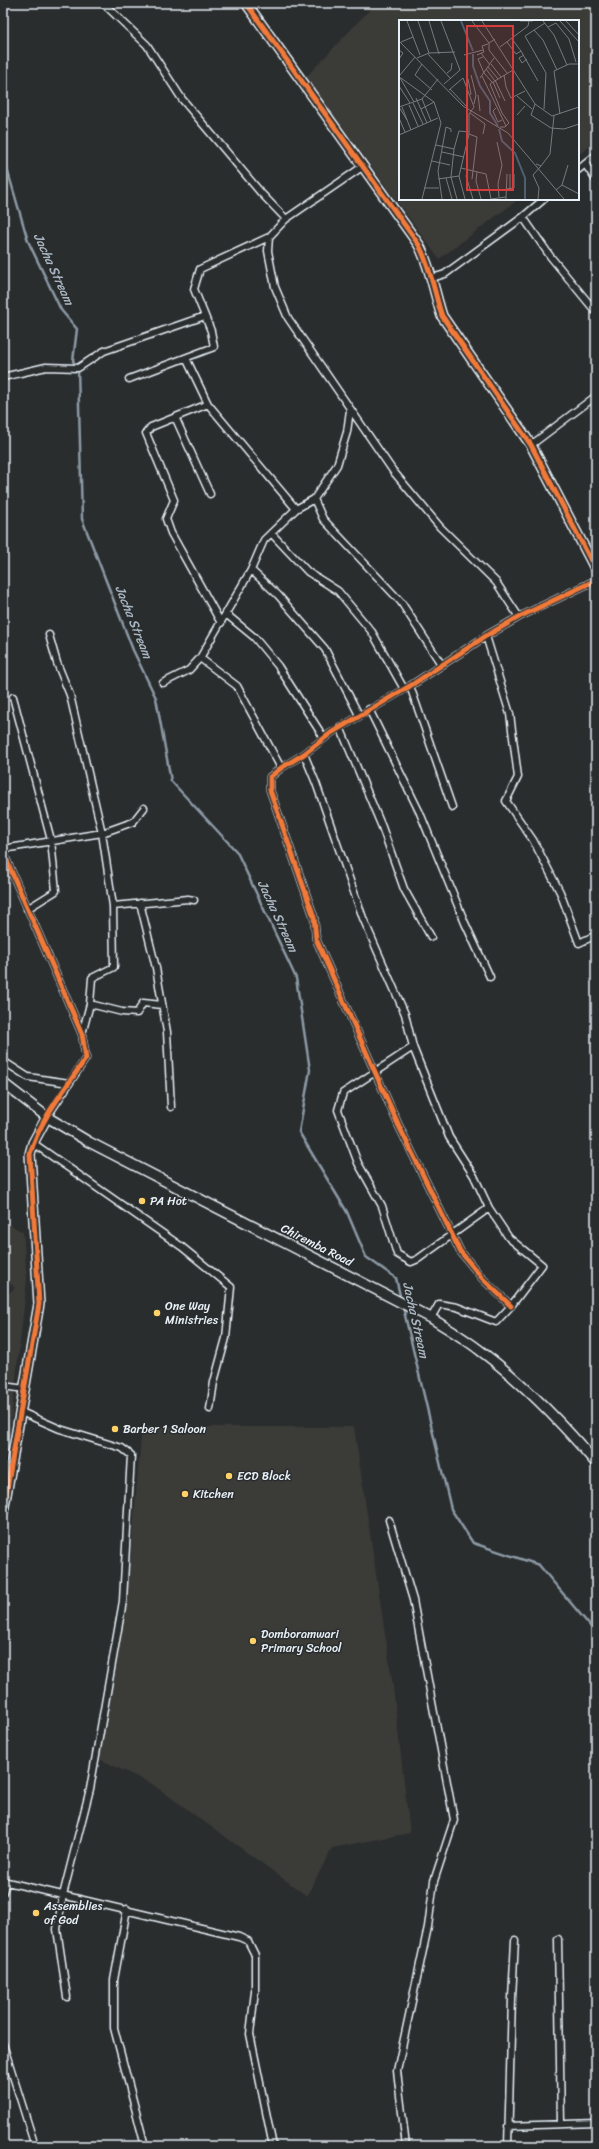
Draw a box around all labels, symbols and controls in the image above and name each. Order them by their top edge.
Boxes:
inset map [399,20,579,200]
water label: Jacha Stream [27,229,81,310]
water label: Jacha Stream [109,582,160,663]
water label: Jacha Stream [251,876,305,957]
place label: PA Hot [150,1190,187,1212]
marker: PA Hot [137,1196,147,1206]
street label: Chiremba Road [277,1217,358,1273]
water label: Jacha Stream [396,1280,436,1361]
place label: One Way Ministries [165,1295,219,1331]
marker: One Way Ministries [152,1308,162,1318]
place label: Barber 1 Saloon [123,1418,207,1440]
marker: Barber 1 Saloon [110,1424,120,1434]
place label: ECD Block [237,1465,291,1487]
marker: ECD Block [224,1471,234,1481]
place label: Kitchen [193,1483,234,1505]
marker: Kitchen [180,1489,190,1499]
place label: Domboramwari Primary School [261,1623,342,1659]
marker: Domboramwari Primary School [248,1636,258,1646]
place label: Assemblies of God [43,1895,102,1931]
marker: Assemblies of God [31,1908,41,1918]

